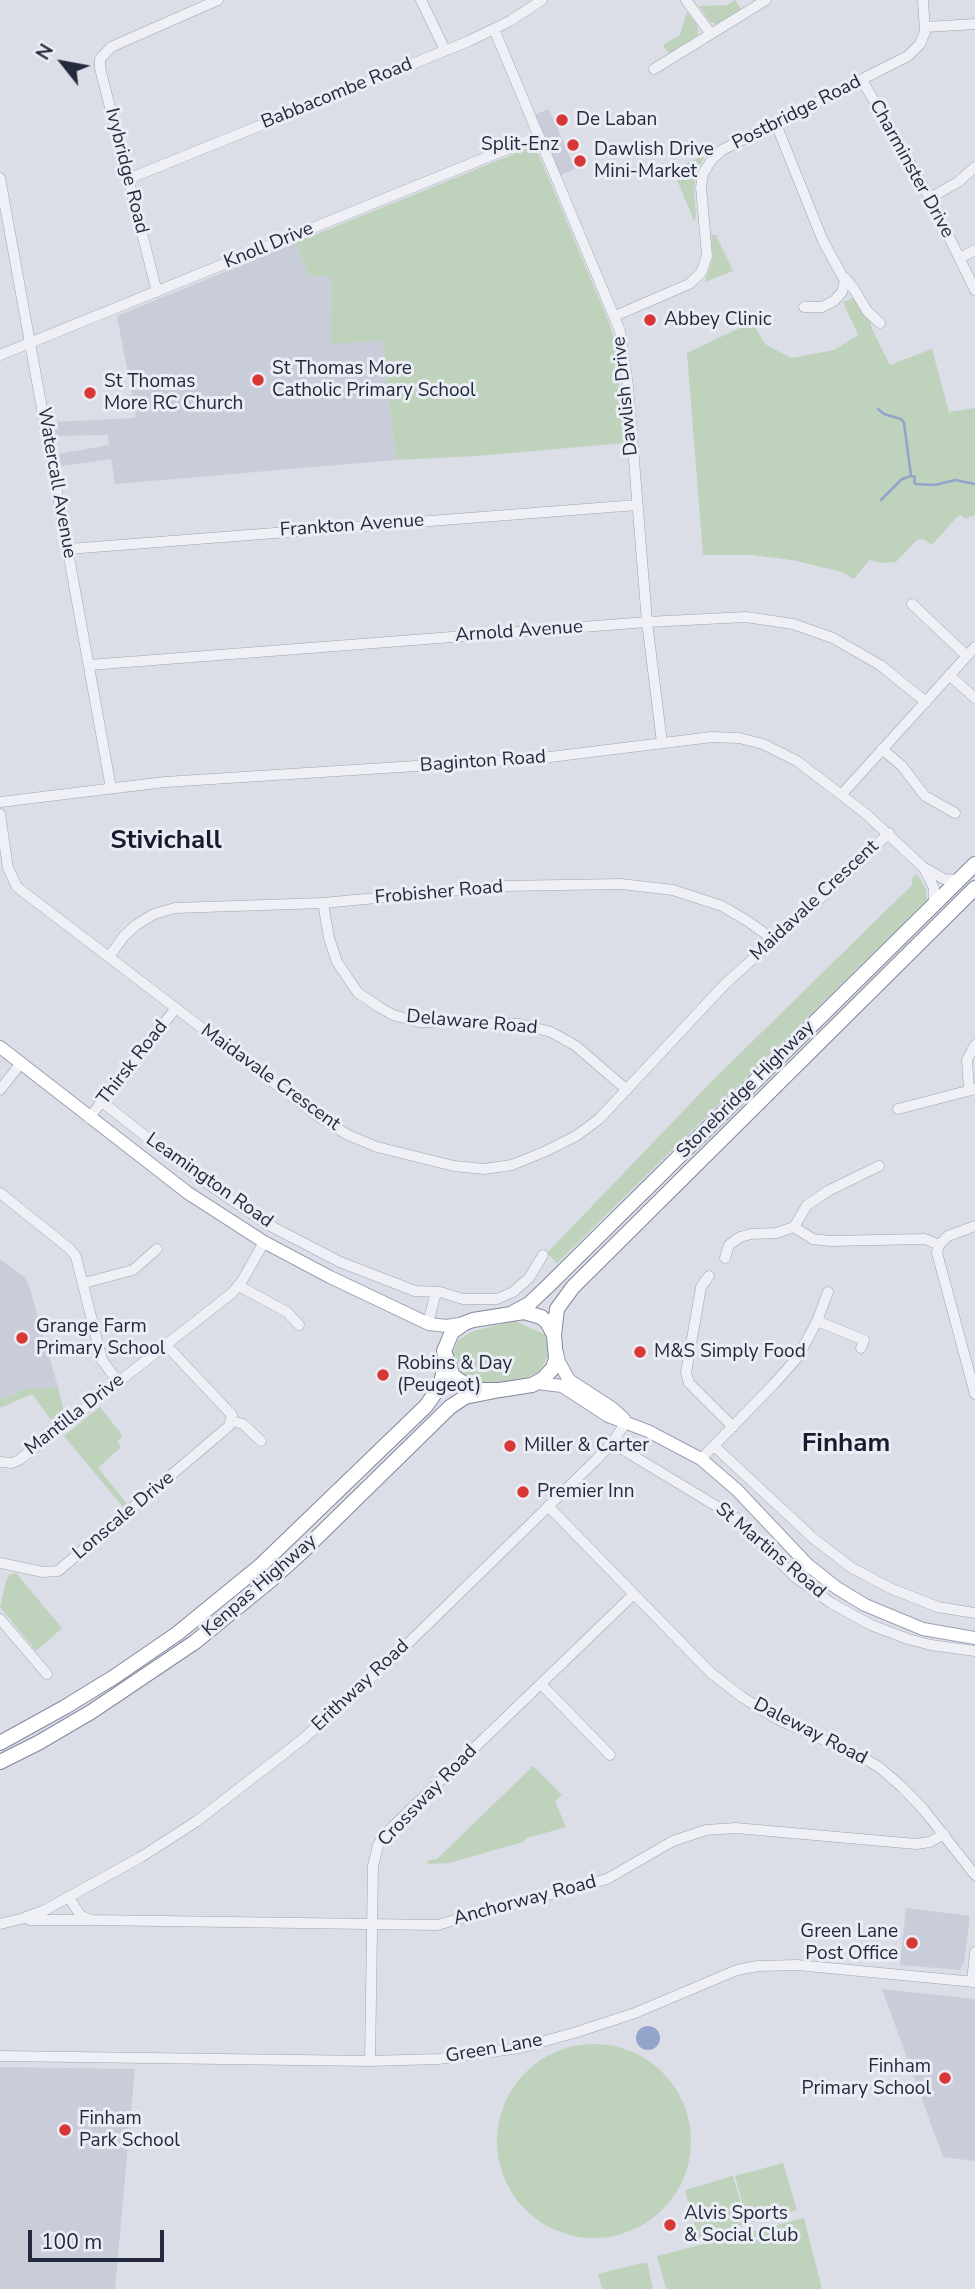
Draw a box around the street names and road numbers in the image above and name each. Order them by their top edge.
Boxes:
street label: Babbacombe Road [258,53,416,135]
street label: Postbridge Road [729,71,865,155]
street label: Charminster Drive [864,96,958,242]
street label: Ivybridge Road [99,106,153,236]
street label: Knoll Drive [221,218,317,274]
street label: Dawlish Drive [608,335,644,457]
street label: Watercall Avenue [32,406,80,560]
street label: Frankton Avenue [279,510,425,542]
street label: Arnold Avenue [454,616,584,648]
street label: Baginton Road [419,746,547,778]
street label: Maidavale Crescent [746,836,884,966]
street label: Frobisher Road [374,876,504,910]
street label: Delaware Road [405,1006,539,1040]
street label: Thirsk Road [93,1016,173,1110]
street label: Stonebridge Highway [672,1016,820,1164]
street label: Maidavale Crescent [196,1020,344,1136]
street label: Leamington Road [141,1129,277,1233]
street label: Mantilla Drive [21,1369,129,1461]
street label: Lonscale Drive [69,1467,179,1565]
street label: St Martins Road [710,1498,830,1604]
street label: Kenpas Highway [198,1530,322,1642]
street label: Erithway Road [308,1635,414,1737]
street label: Daleway Road [749,1694,871,1770]
street label: Crossway Road [374,1740,482,1852]
street label: Anchorway Road [451,1871,599,1931]
street label: Green Lane [444,2029,544,2069]

